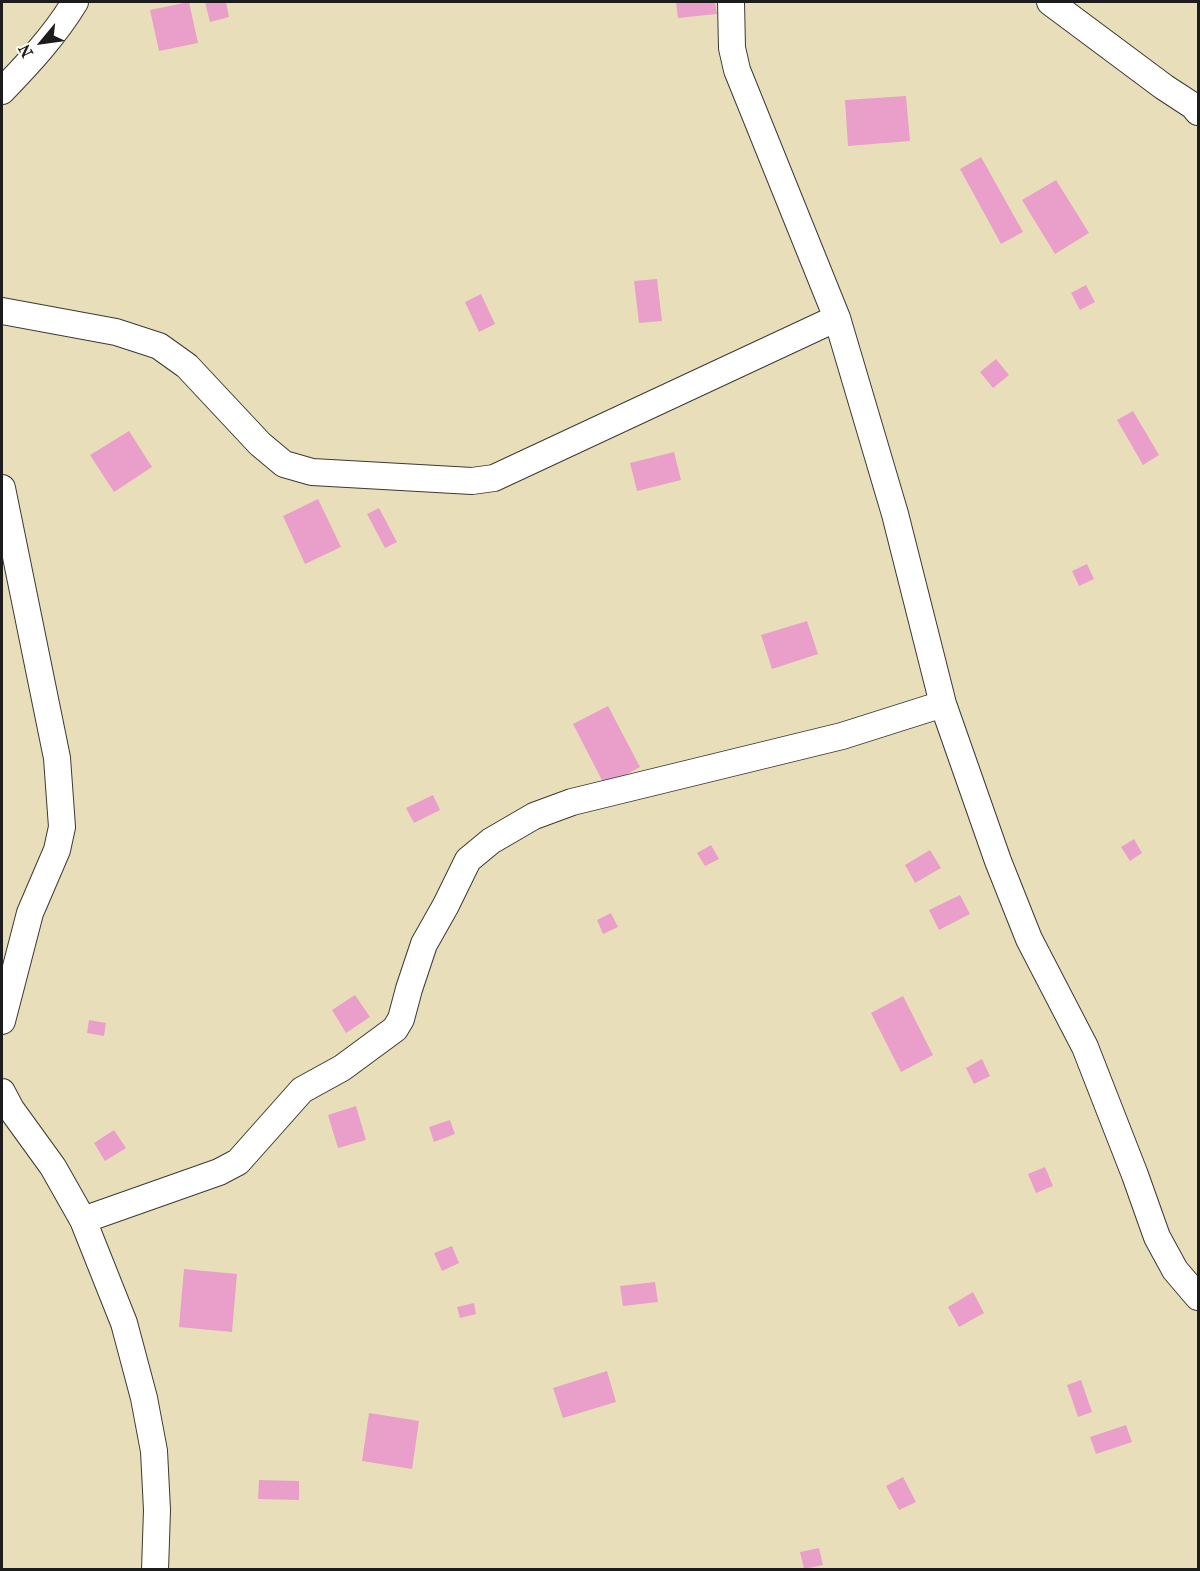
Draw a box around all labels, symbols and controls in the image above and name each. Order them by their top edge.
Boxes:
north arrow [12,12,72,72]
text: N [15,41,37,61]

